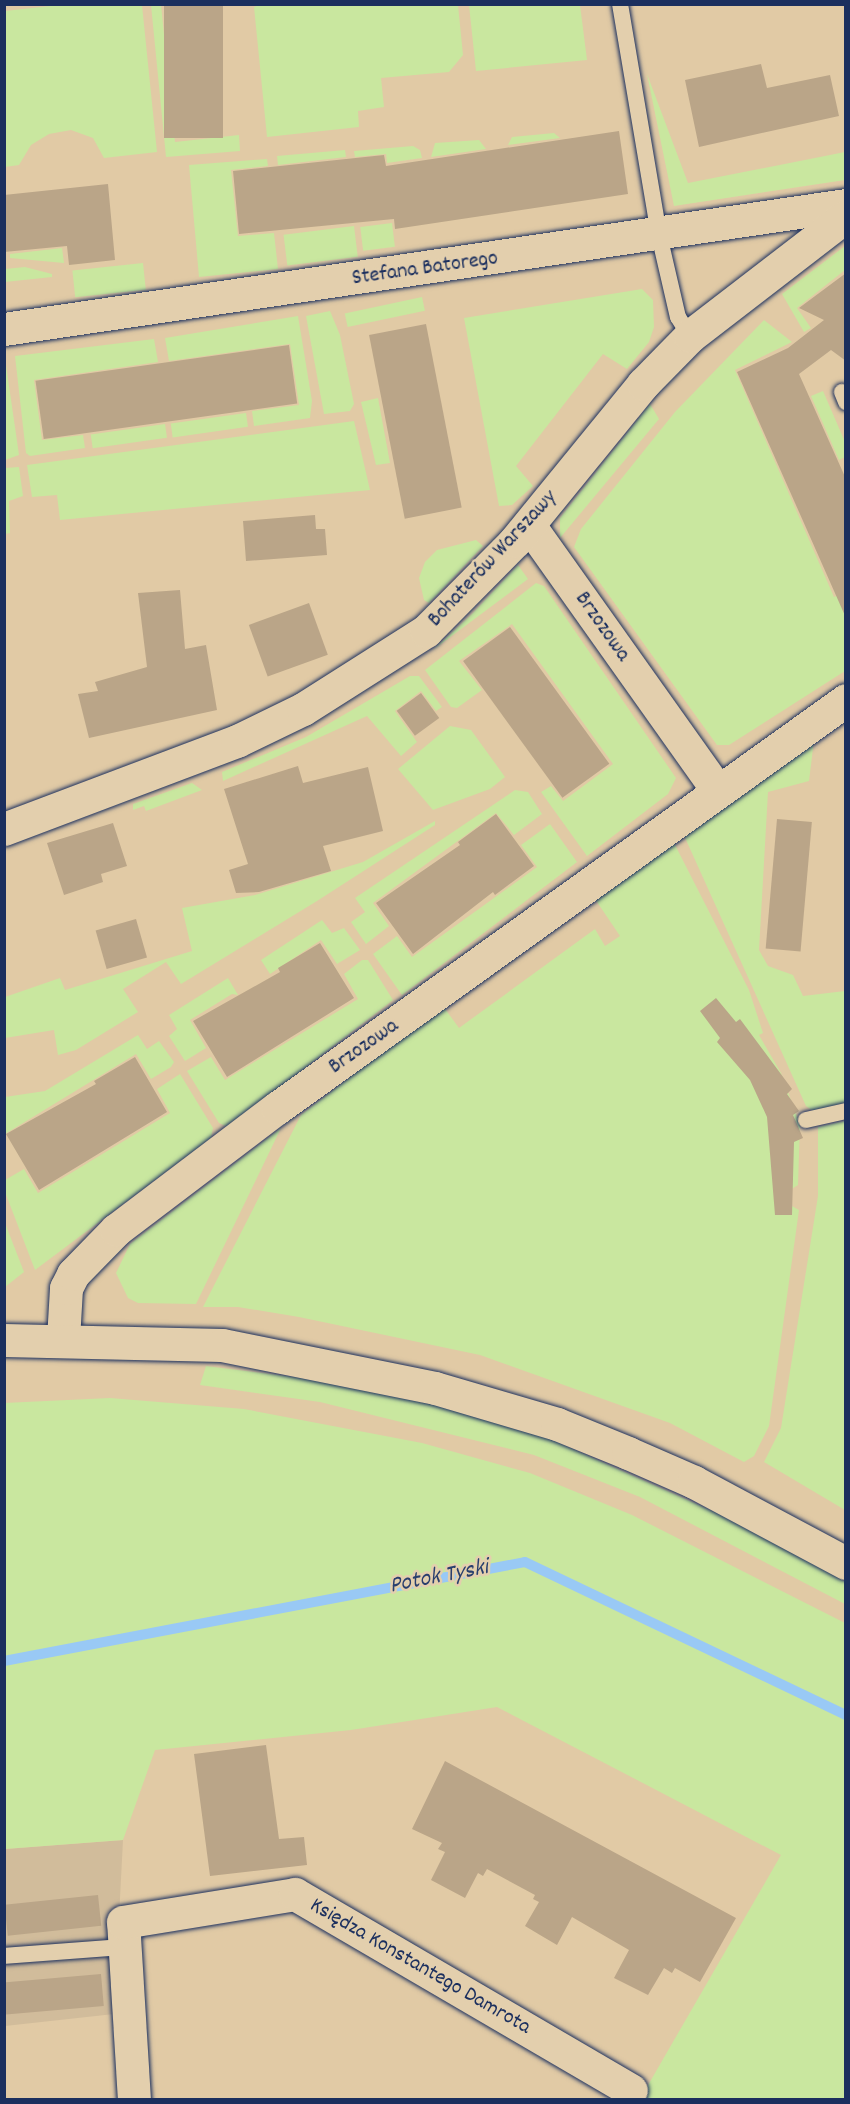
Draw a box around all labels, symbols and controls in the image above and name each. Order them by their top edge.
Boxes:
street label: Stefana Batorego [350,246,500,292]
street label: Bohaterów Warszawy [423,485,563,633]
street label: Brzozowa [568,587,636,667]
street label: Brzozowa [324,1013,404,1081]
water label: Potok Tyski [387,1554,491,1602]
street label: Księdza Konstantego Damrota [305,1893,535,2041]

